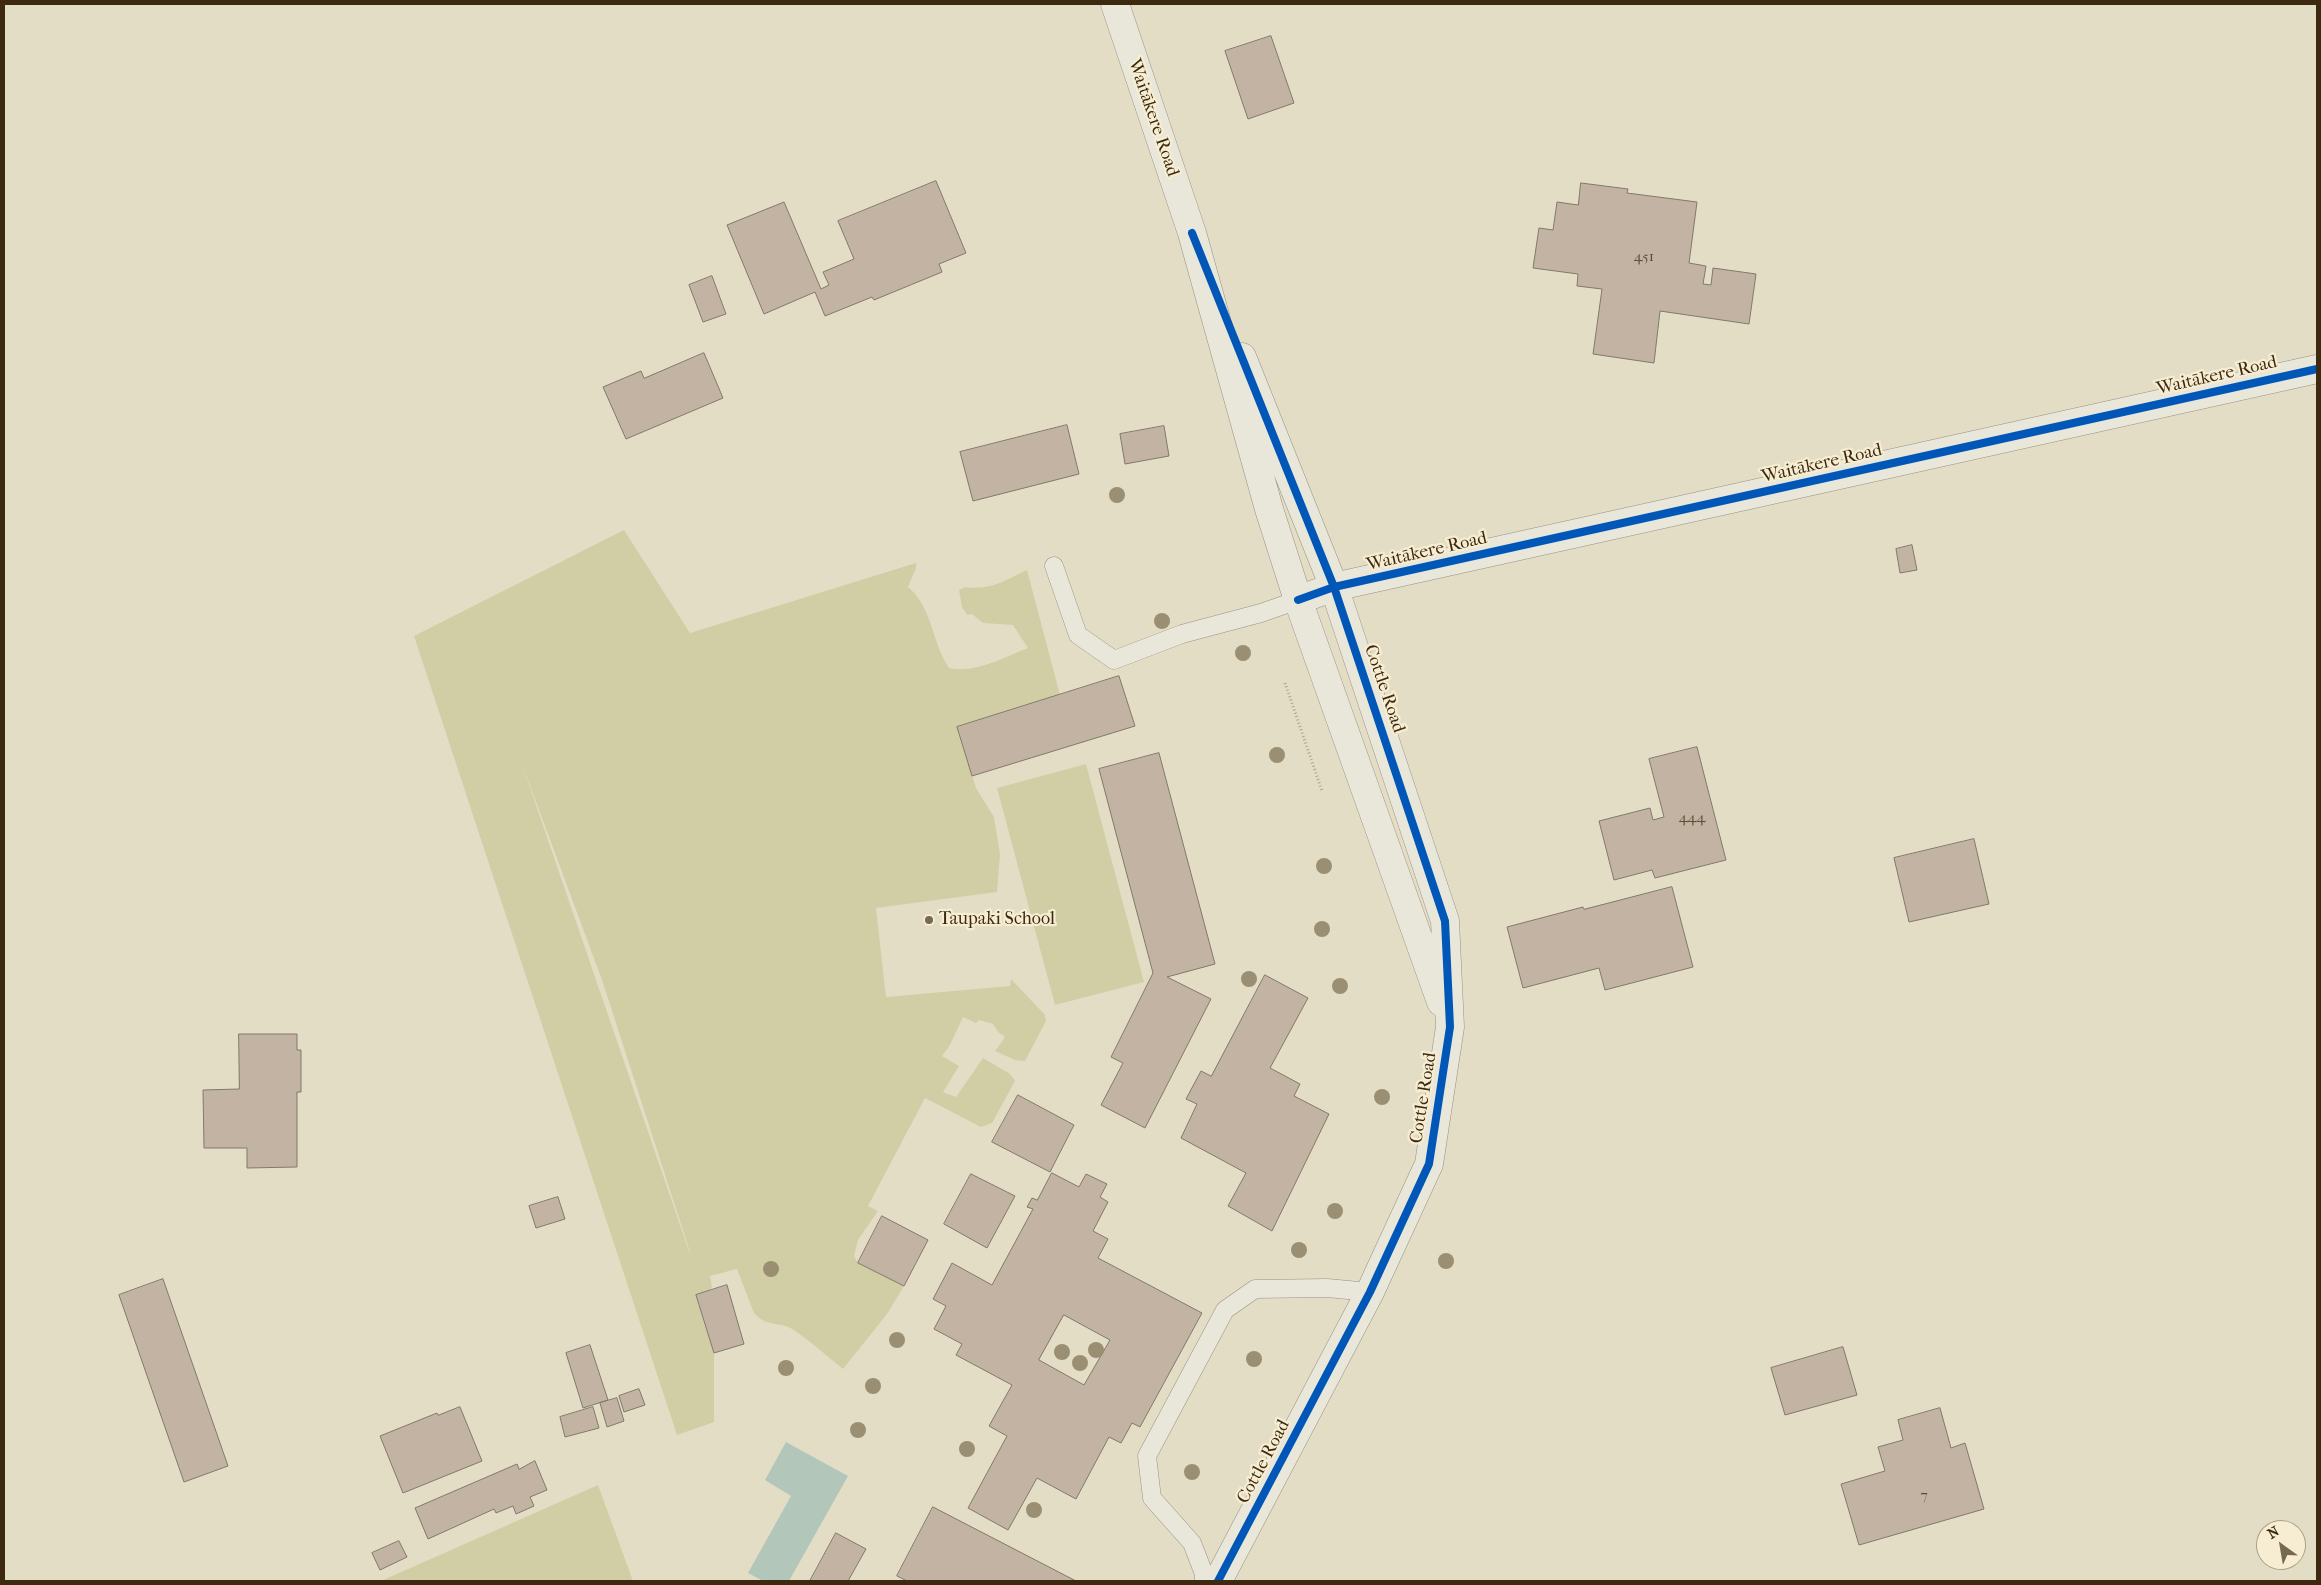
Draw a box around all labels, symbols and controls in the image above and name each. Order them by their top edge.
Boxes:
street label: Waitākere Road [1123,56,1183,180]
house number: 451 [1634,248,1654,266]
street label: Waitākere Road [2155,352,2279,400]
street label: Waitākere Road [1760,440,1884,488]
street label: Waitākere Road [1365,528,1489,576]
street label: Cottle Road [1359,642,1409,736]
house number: 444 [1679,809,1705,827]
place label: Taupaki School [939,909,1055,931]
marker: Taupaki School [923,914,935,926]
street label: Cottle Road [1406,1051,1442,1145]
street label: Cottle Road [1233,1416,1295,1508]
house number: 7 [1920,1487,1928,1505]
north arrow [2256,1520,2306,1570]
text: N [2264,1523,2282,1543]

